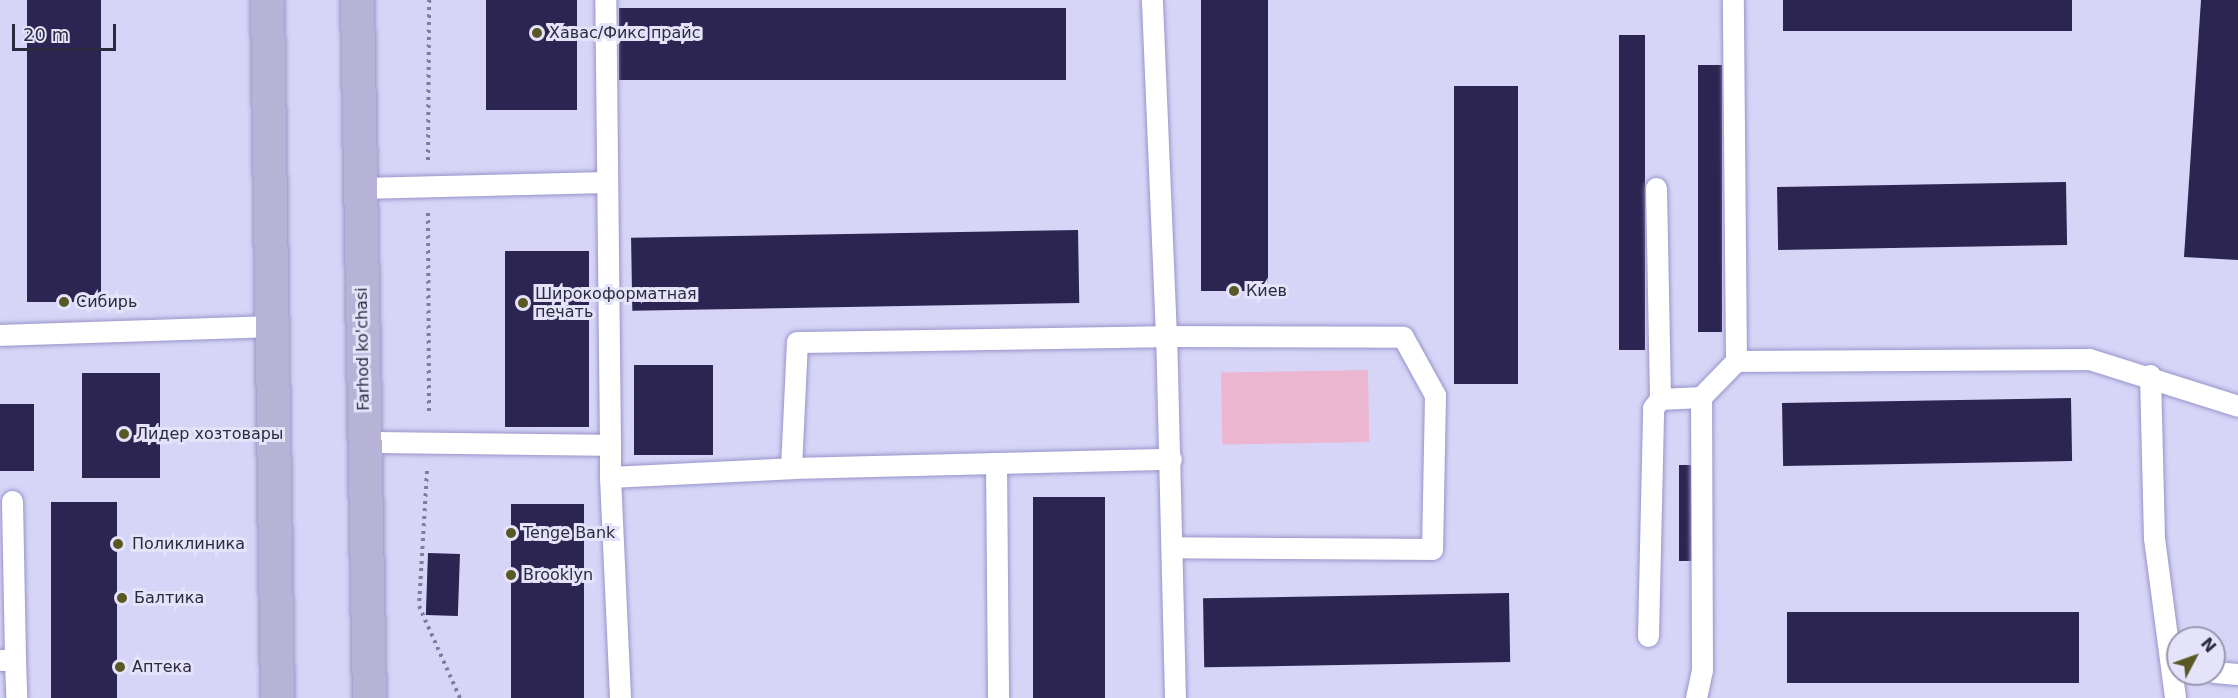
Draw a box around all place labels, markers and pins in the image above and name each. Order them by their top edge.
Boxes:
place label: Хавас/Фикс прайс [549,23,701,43]
marker: Хавас/Фикс прайс [530,26,544,40]
place label: Киев [1246,281,1287,301]
place label: Широкоформатная печать [535,284,697,322]
marker: Киев [1227,284,1241,298]
place label: Сибирь [76,292,137,312]
marker: Сибирь [57,295,71,309]
marker: Широкоформатная печать [516,296,530,310]
place label: Лидер хозтовары [136,424,283,444]
marker: Лидер хозтовары [117,427,131,441]
place label: Tenge Bank [523,523,615,543]
marker: Tenge Bank [504,526,518,540]
place label: Поликлиника [132,534,245,554]
marker: Поликлиника [109,535,127,553]
place label: Brooklyn [523,565,593,585]
marker: Brooklyn [504,568,518,582]
place label: Балтика [134,588,204,608]
marker: Балтика [115,591,129,605]
place label: Аптека [132,657,192,677]
marker: Аптека [113,660,127,674]

